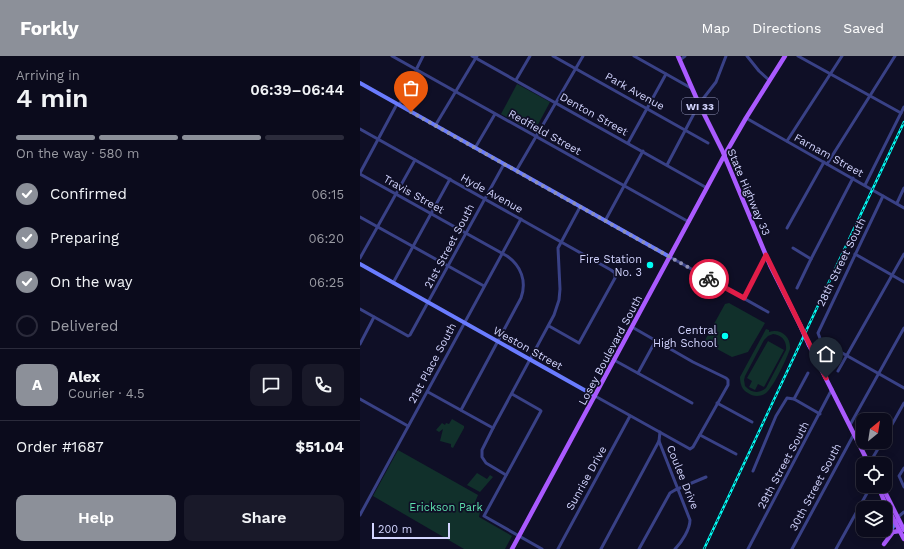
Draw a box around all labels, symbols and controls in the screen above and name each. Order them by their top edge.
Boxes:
text: Forkly [20,17,79,40]
text: Map [702,20,730,36]
text: Directions [752,20,821,36]
text: Saved [843,20,884,36]
text: Arriving in [16,68,80,83]
street label: Park Avenue [603,70,667,113]
pin [394,71,428,112]
icon: bag [400,77,422,99]
text: 06:39–06:44 [250,81,344,99]
text: 4 min [16,83,88,113]
street label: Denton Street [557,90,630,139]
road number: WI 33 [682,98,718,114]
street label: Redfield Street [506,107,584,158]
street label: Farnam Street [792,131,866,180]
text: On the way · 580 m [16,146,139,161]
street label: State Highway 33 [724,147,773,237]
street label: Hyde Avenue [458,171,525,216]
street label: Travis Street [381,172,447,217]
icon: check [16,183,38,205]
text: Confirmed [50,185,127,203]
text: 06:15 [312,187,344,202]
street label: 21st Street South [422,202,477,291]
street label: 28th Street South [814,216,869,309]
icon: check [16,227,38,249]
text: Preparing [50,229,119,247]
text: 06:20 [308,231,344,246]
place label: Fire Station No. 3 [579,253,642,279]
courier [689,259,729,299]
marker: Fire Station No. 3 [645,260,655,270]
icon: bike [698,268,720,290]
icon: check [16,271,38,293]
text: On the way [50,273,132,291]
text: 06:25 [309,275,344,290]
street label: Losey Boulevard South [576,293,645,407]
text: Delivered [50,317,118,335]
street label: 21st Place South [406,321,459,406]
street label: Weston Street [491,324,565,373]
place label: Central High School [653,324,718,350]
marker: Central High School [720,331,730,341]
pin [809,337,843,378]
icon: home [815,343,837,365]
button: chat [250,364,292,406]
button: phone [302,364,344,406]
text: Alex [68,368,100,386]
text: A [32,376,42,394]
text: Courier · 4.5 [68,386,145,401]
north arrow [856,413,892,449]
map controls [856,413,892,537]
street label: 29th Street South [755,419,812,511]
text: Order #1687 [16,438,104,456]
text: $51.04 [296,438,344,456]
street label: 30th Street South [787,441,844,533]
street label: Coulee Drive [664,443,701,511]
street label: Sunrise Drive [563,444,609,513]
button: locate [856,457,892,493]
button: Help [16,495,176,541]
button: Share [184,495,344,541]
park label: Erickson Park [409,501,483,514]
button: layers [856,501,892,537]
scale bar [372,521,450,540]
text: 200 m [378,523,412,536]

